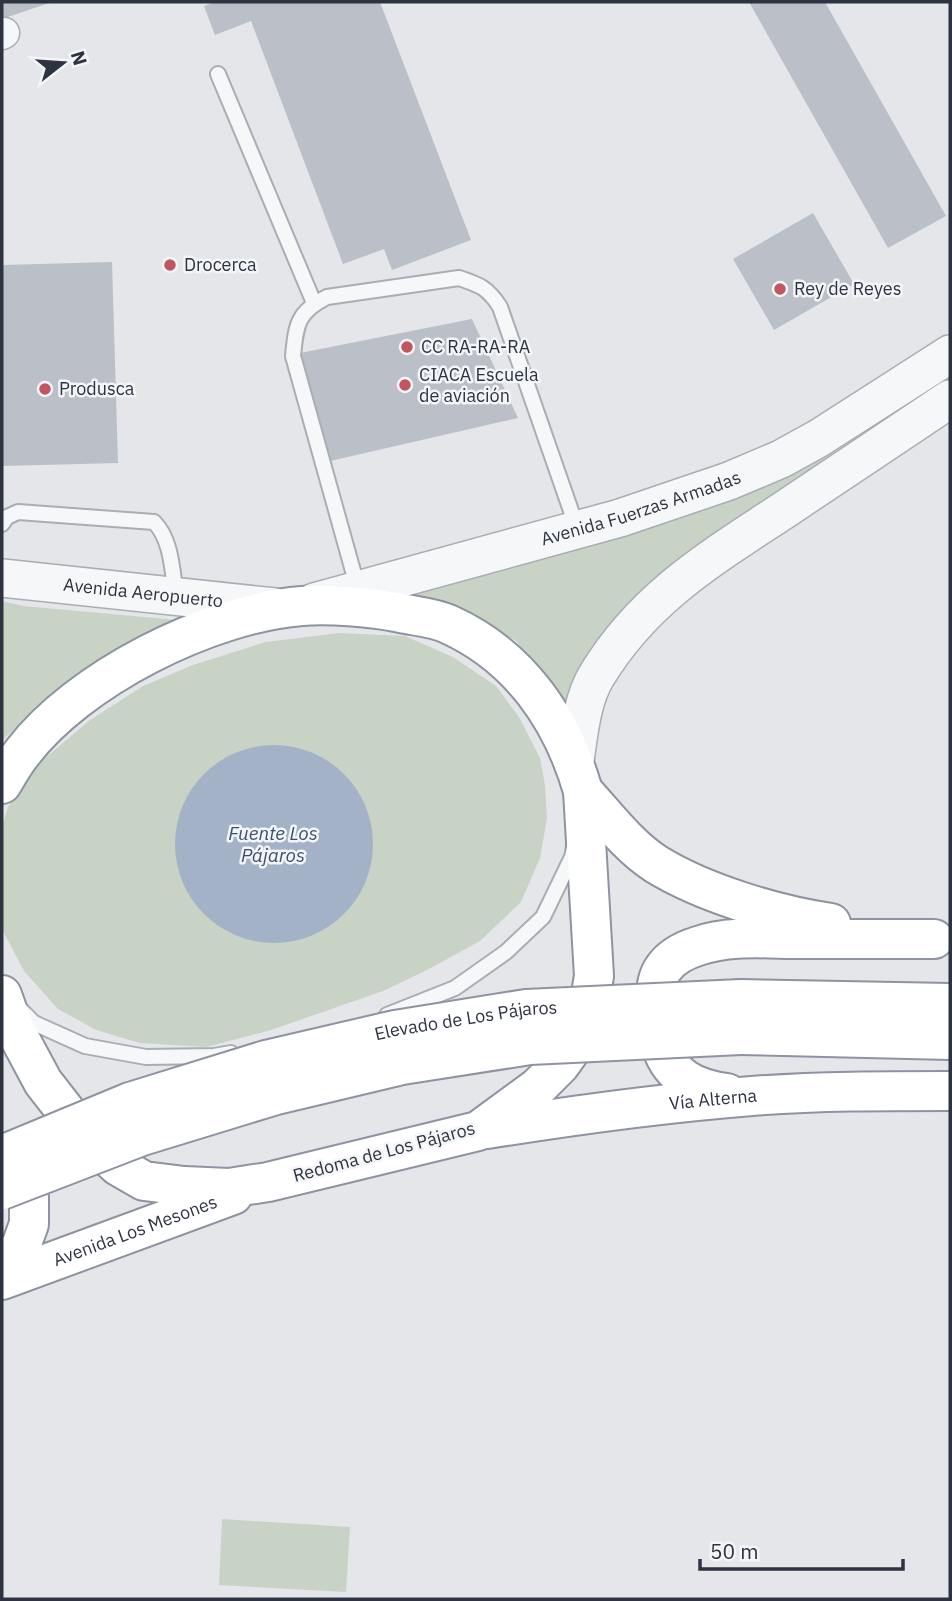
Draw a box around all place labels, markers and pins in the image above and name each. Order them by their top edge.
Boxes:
place label: Drocerca [184,253,257,276]
marker: Drocerca [162,257,178,273]
place label: Rey de Reyes [794,277,901,300]
marker: Rey de Reyes [772,281,788,297]
place label: CC RA-RA-RA [421,335,531,358]
marker: CC RA-RA-RA [399,339,415,355]
place label: CIACA Escuela de aviación [419,363,539,407]
place label: Produsca [59,377,135,400]
marker: CIACA Escuela de aviación [397,377,413,393]
marker: Produsca [37,381,53,397]

